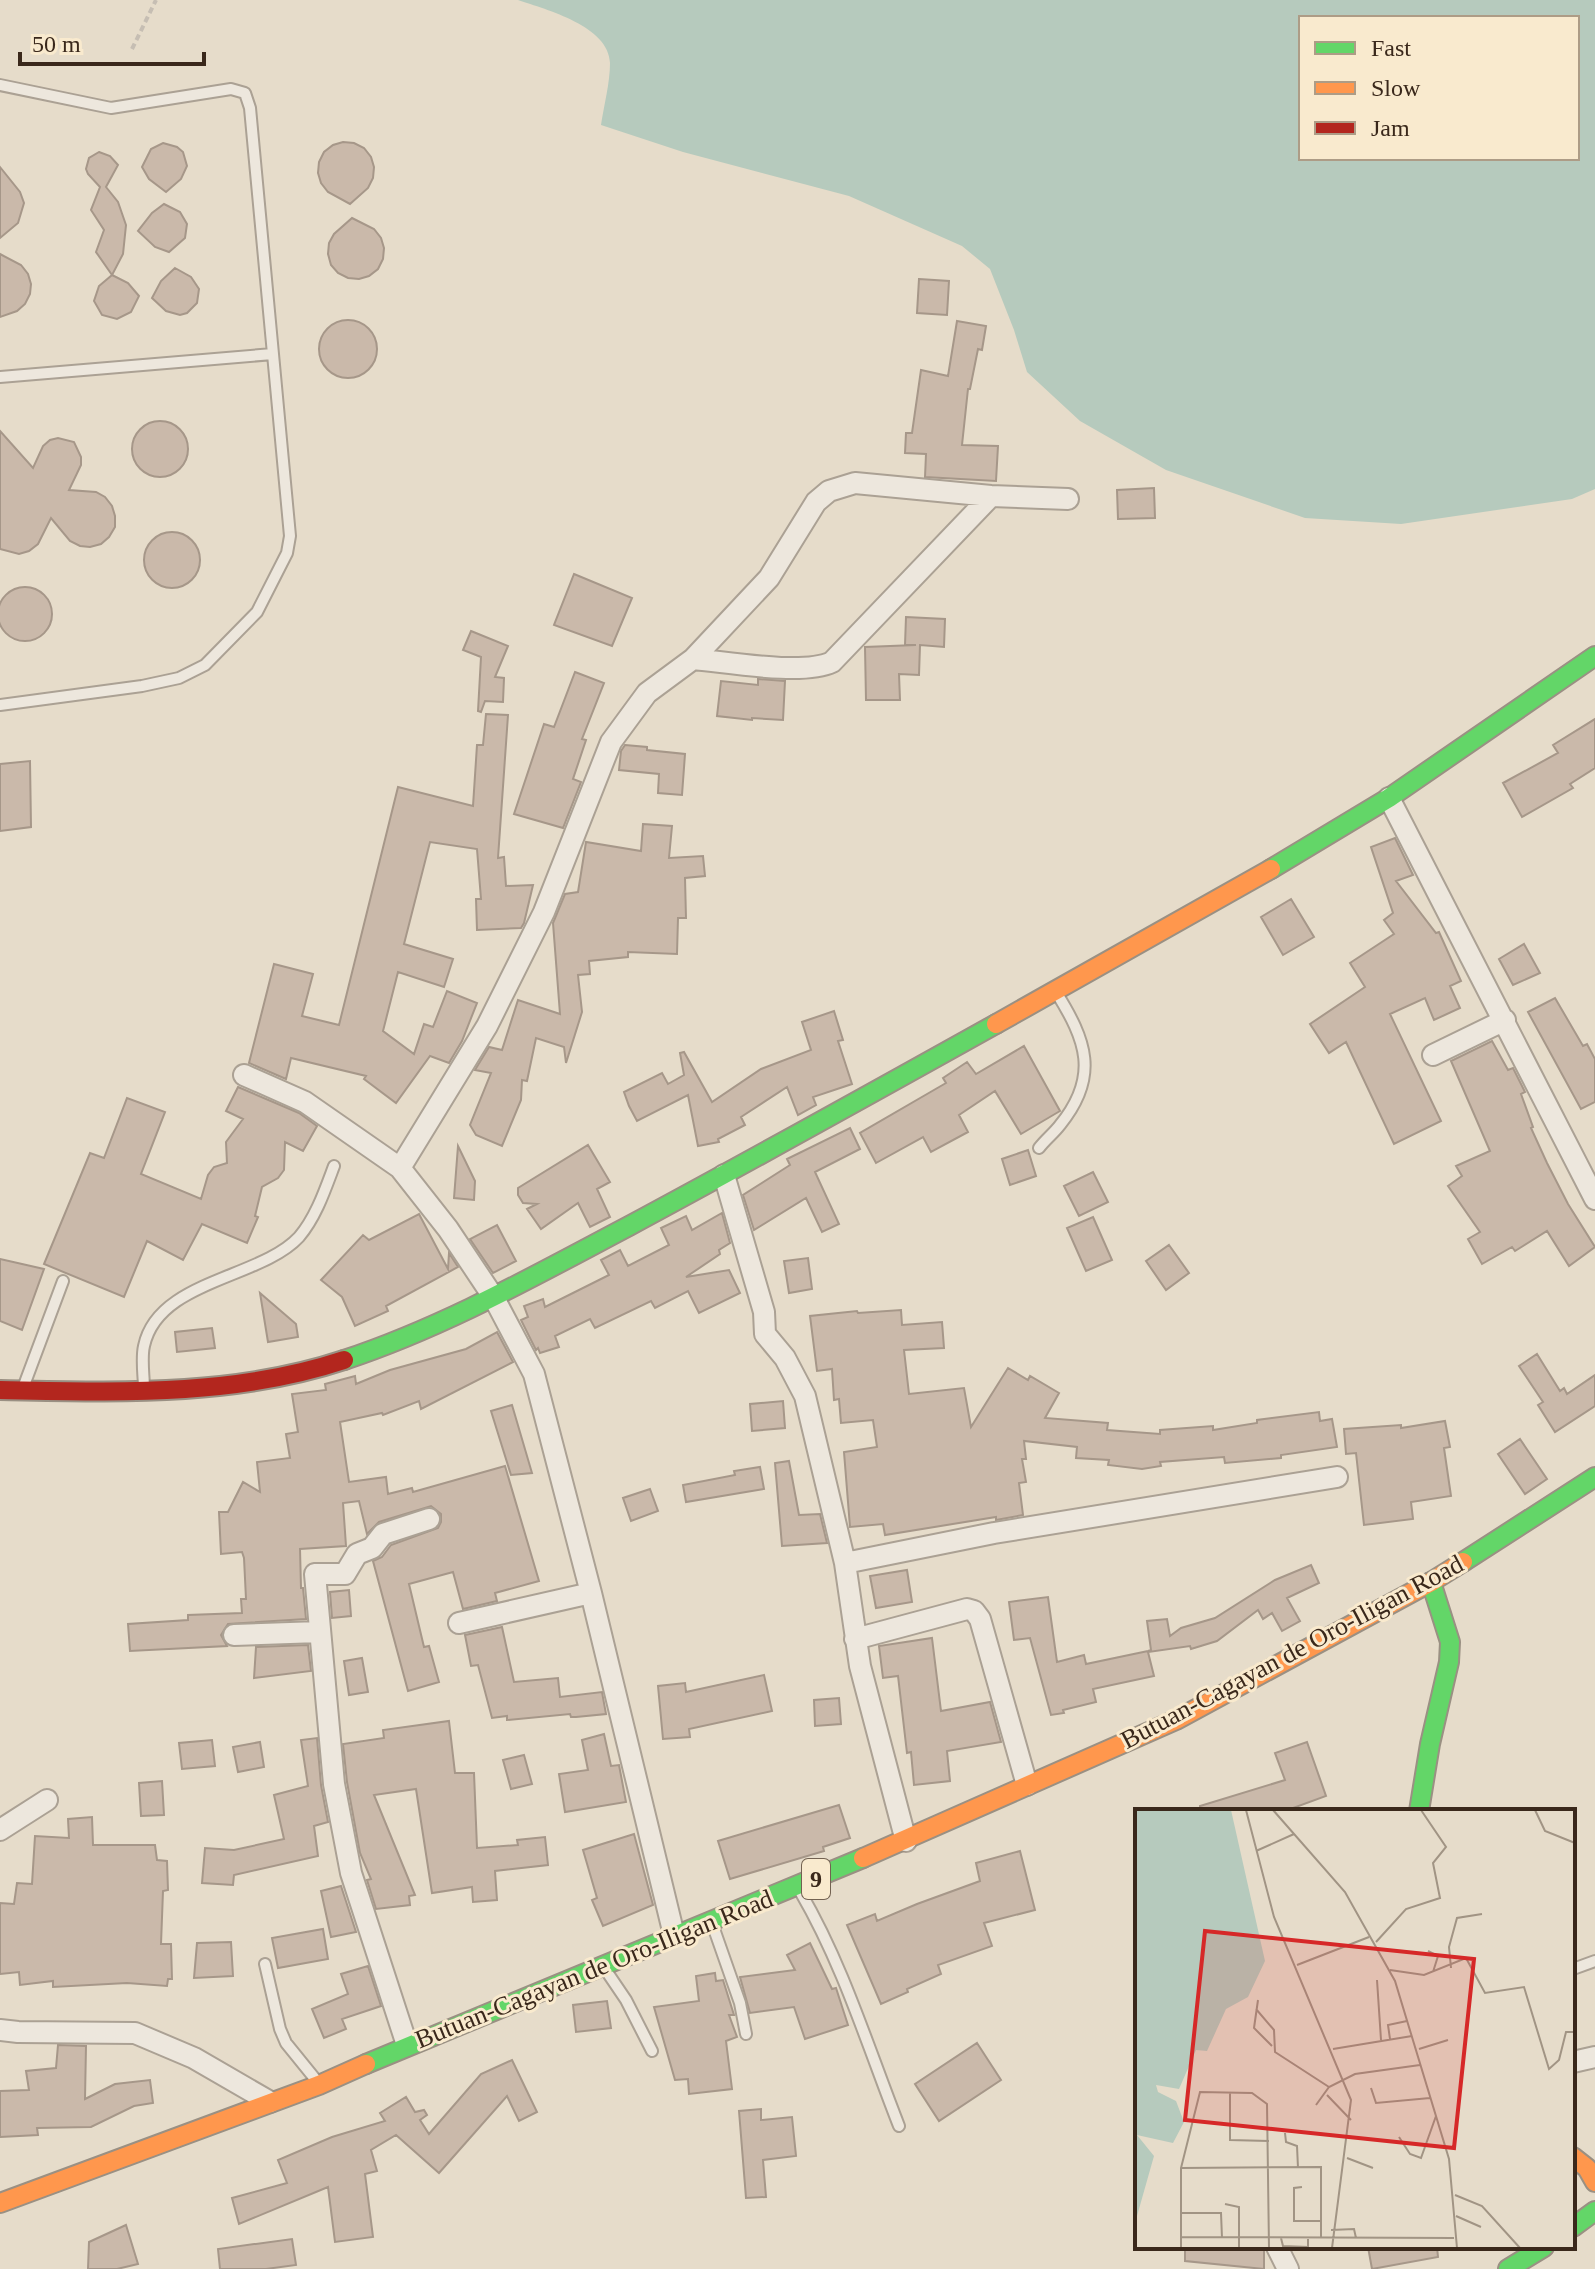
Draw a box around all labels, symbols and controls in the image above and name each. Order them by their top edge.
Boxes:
scale bar [20,16,204,66]
legend [1299,16,1579,160]
text: 50 m [32,31,81,57]
text: Fast [1371,35,1411,61]
text: Slow [1371,75,1421,101]
text: Jam [1371,115,1410,141]
street label: Butuan-Cagayan de Oro-Iligan Road [1116,1549,1468,1755]
inset map [1135,1809,1575,2249]
road number: 9 [802,1859,830,1899]
street label: Butuan-Cagayan de Oro-Iligan Road [411,1884,777,2054]

